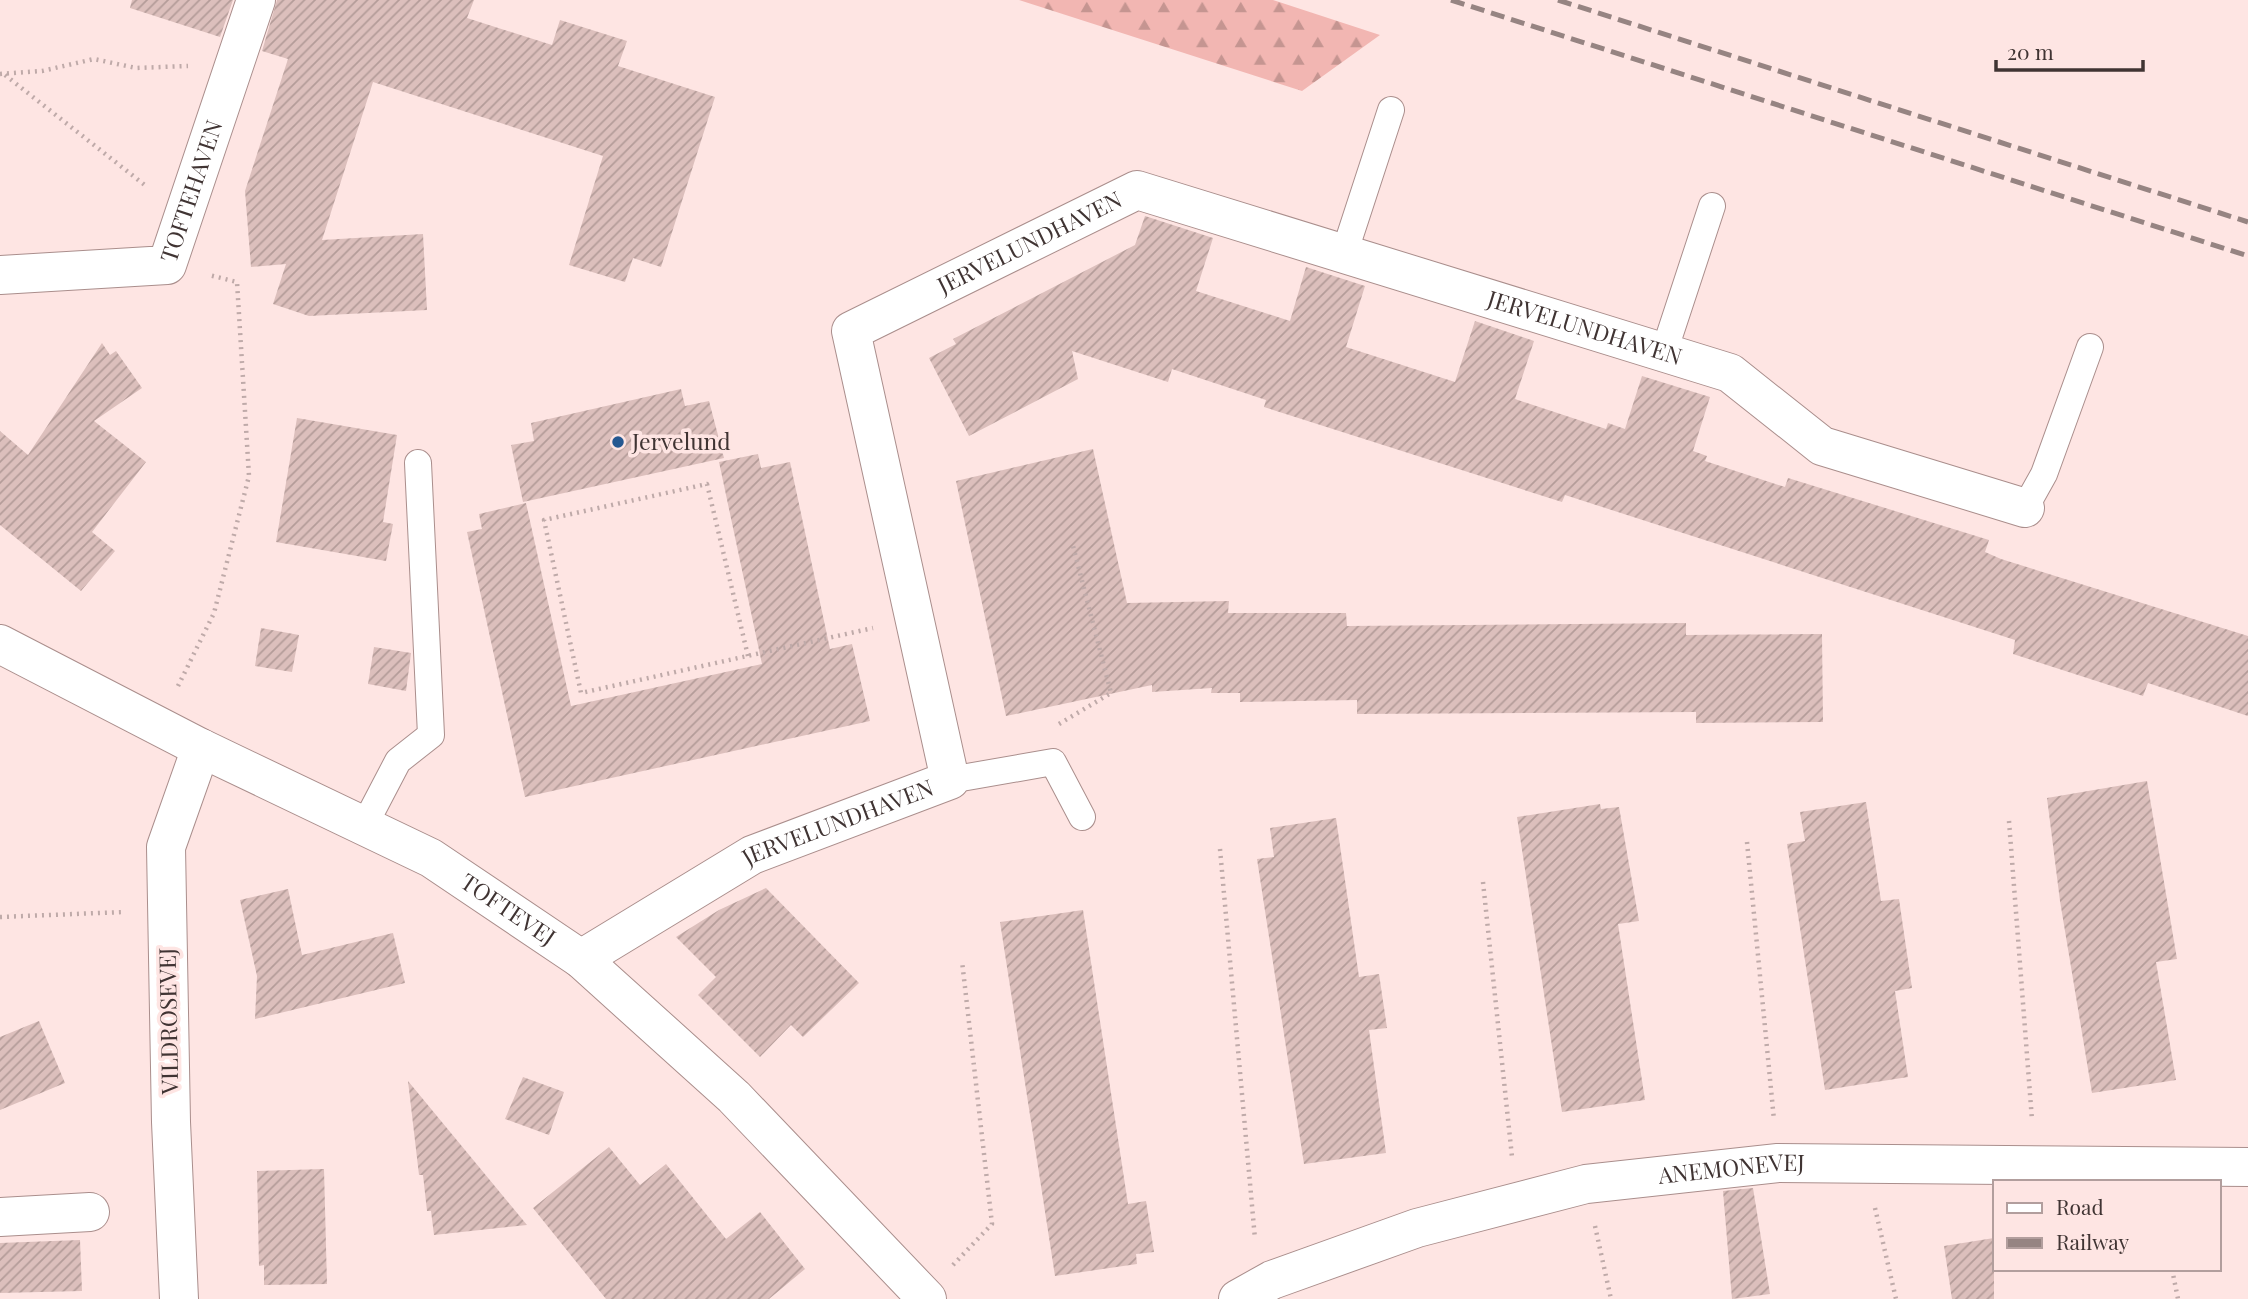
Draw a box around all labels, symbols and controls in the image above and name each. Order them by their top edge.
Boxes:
scale bar [1996,28,2143,72]
text: 20 m [2007,37,2054,65]
street label: TOFTEHAVEN [152,116,229,266]
street label: JERVELUNDHAVEN [931,183,1127,300]
street label: JERVELUNDHAVEN [1483,282,1686,371]
place label: Jervelund [631,425,731,456]
marker: Jervelund [610,434,626,450]
street label: JERVELUNDHAVEN [735,771,937,872]
street label: TOFTEVEJ [455,865,562,952]
street label: VILDROSEVEJ [151,947,184,1096]
street label: ANEMONEVEJ [1655,1145,1805,1190]
legend [1993,1180,2220,1271]
text: Road [2056,1192,2104,1220]
text: Railway [2056,1227,2130,1255]

